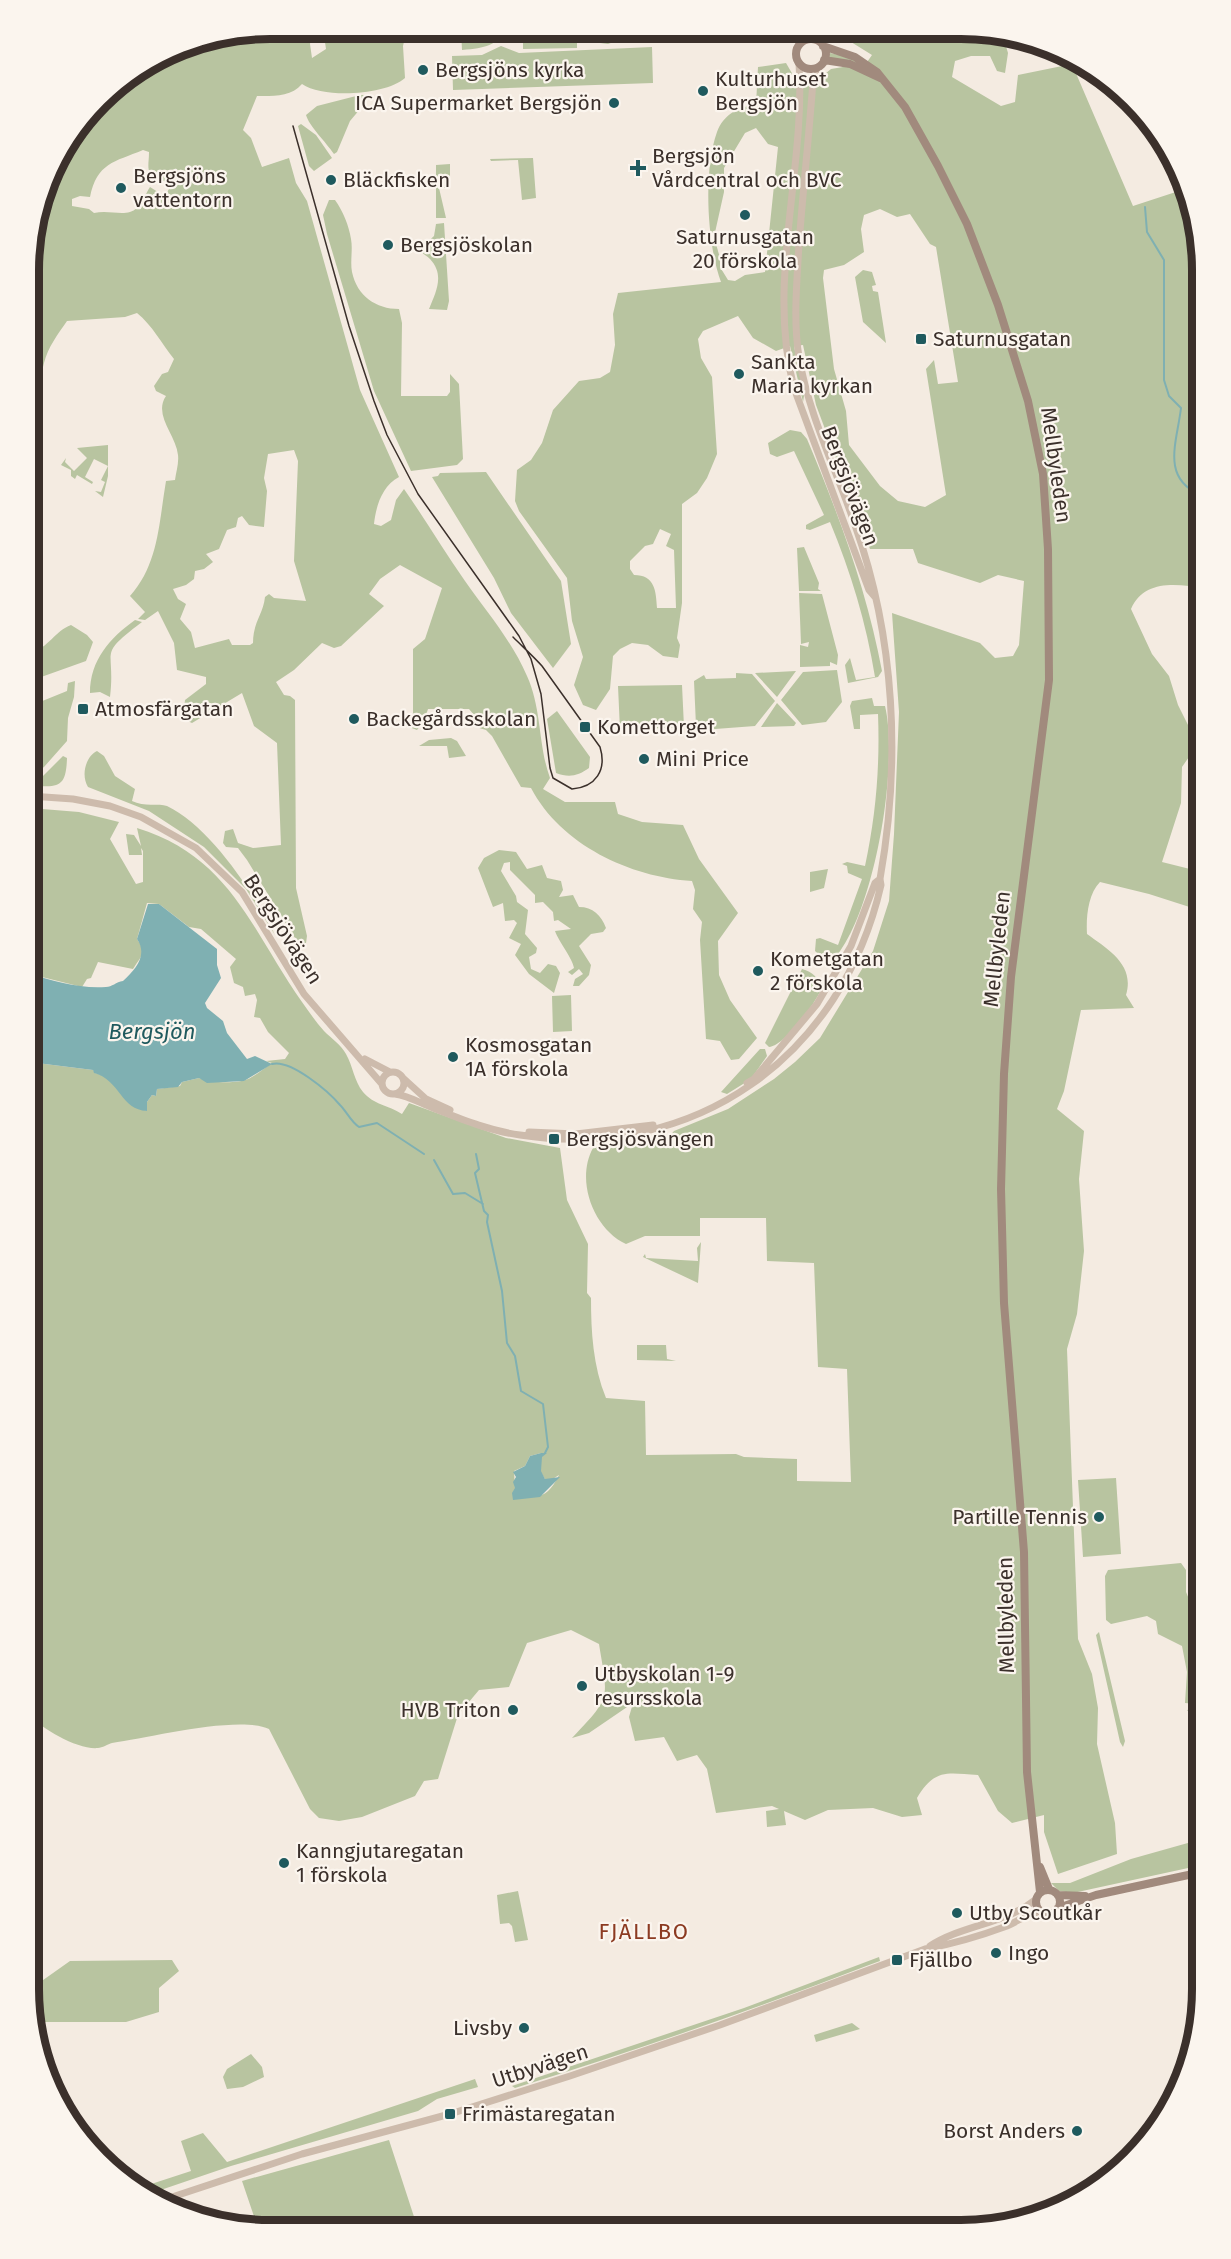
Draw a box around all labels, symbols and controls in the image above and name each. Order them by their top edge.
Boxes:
place label: Bergsjöns kyrka [435,57,584,83]
marker: Bergsjöns kyrka [416,63,430,77]
place label: Kulturhuset Bergsjön [715,66,827,116]
marker: Kulturhuset Bergsjön [696,84,710,98]
place label: ICA Supermarket Bergsjön [355,90,602,116]
marker: ICA Supermarket Bergsjön [607,96,621,110]
place label: Bergsjön Vårdcentral och BVC [652,143,842,193]
marker: Bergsjön Vårdcentral och BVC [629,159,647,177]
place label: Bergsjöns vattentorn [133,163,233,213]
place label: Bläckfisken [343,167,450,193]
marker: Bläckfisken [324,173,338,187]
marker: Bergsjöns vattentorn [114,181,128,195]
marker: Saturnusgatan 20 förskola [738,208,752,222]
place label: Saturnusgatan 20 förskola [676,224,814,274]
place label: Bergsjöskolan [400,232,533,258]
marker: Bergsjöskolan [381,238,395,252]
place label: Saturnusgatan [933,326,1071,352]
marker: Saturnusgatan [914,332,928,346]
place label: Sankta Maria kyrkan [751,349,873,399]
marker: Sankta Maria kyrkan [732,367,746,381]
street label: Mellbyleden [1035,405,1077,525]
street label: Bergsjövägen [815,422,885,550]
place label: Atmosfärgatan [95,696,234,722]
marker: Atmosfärgatan [76,702,90,716]
place label: Backegårdsskolan [366,706,536,732]
marker: Backegårdsskolan [347,712,361,726]
place label: Komettorget [597,714,716,740]
marker: Komettorget [578,720,592,734]
place label: Mini Price [656,746,749,772]
marker: Mini Price [637,752,651,766]
street label: Bergsjövägen [238,869,328,989]
street label: Mellbyleden [978,890,1016,1008]
place label: Kometgatan 2 förskola [770,946,884,996]
marker: Kometgatan 2 förskola [751,964,765,978]
water label: Bergsjön [109,1018,195,1045]
place label: Kosmosgatan 1A förskola [465,1032,592,1082]
marker: Kosmosgatan 1A förskola [446,1050,460,1064]
place label: Bergsjösvängen [566,1126,714,1152]
marker: Bergsjösvängen [547,1132,561,1146]
place label: Partille Tennis [952,1504,1087,1530]
marker: Partille Tennis [1092,1510,1106,1524]
street label: Mellbyleden [992,1556,1020,1674]
place label: Utbyskolan 1-9 resursskola [594,1661,734,1711]
marker: Utbyskolan 1-9 resursskola [575,1679,589,1693]
place label: HVB Triton [401,1697,501,1723]
marker: HVB Triton [506,1703,520,1717]
place label: Kanngjutaregatan 1 förskola [296,1838,464,1888]
marker: Kanngjutaregatan 1 förskola [277,1856,291,1870]
place label: Utby Scoutkår [969,1900,1102,1926]
marker: Utby Scoutkår [950,1906,964,1920]
district label: FJÄLLBO [599,1918,689,1945]
place label: Ingo [1008,1940,1049,1966]
marker: Ingo [989,1946,1003,1960]
place label: Fjällbo [909,1947,973,1973]
marker: Fjällbo [890,1953,904,1967]
place label: Livsby [453,2015,513,2041]
marker: Livsby [517,2021,531,2035]
street label: Utbyvägen [489,2038,591,2094]
place label: Frimästaregatan [462,2101,616,2127]
marker: Frimästaregatan [443,2107,457,2121]
place label: Borst Anders [943,2118,1065,2144]
marker: Borst Anders [1070,2124,1084,2138]

